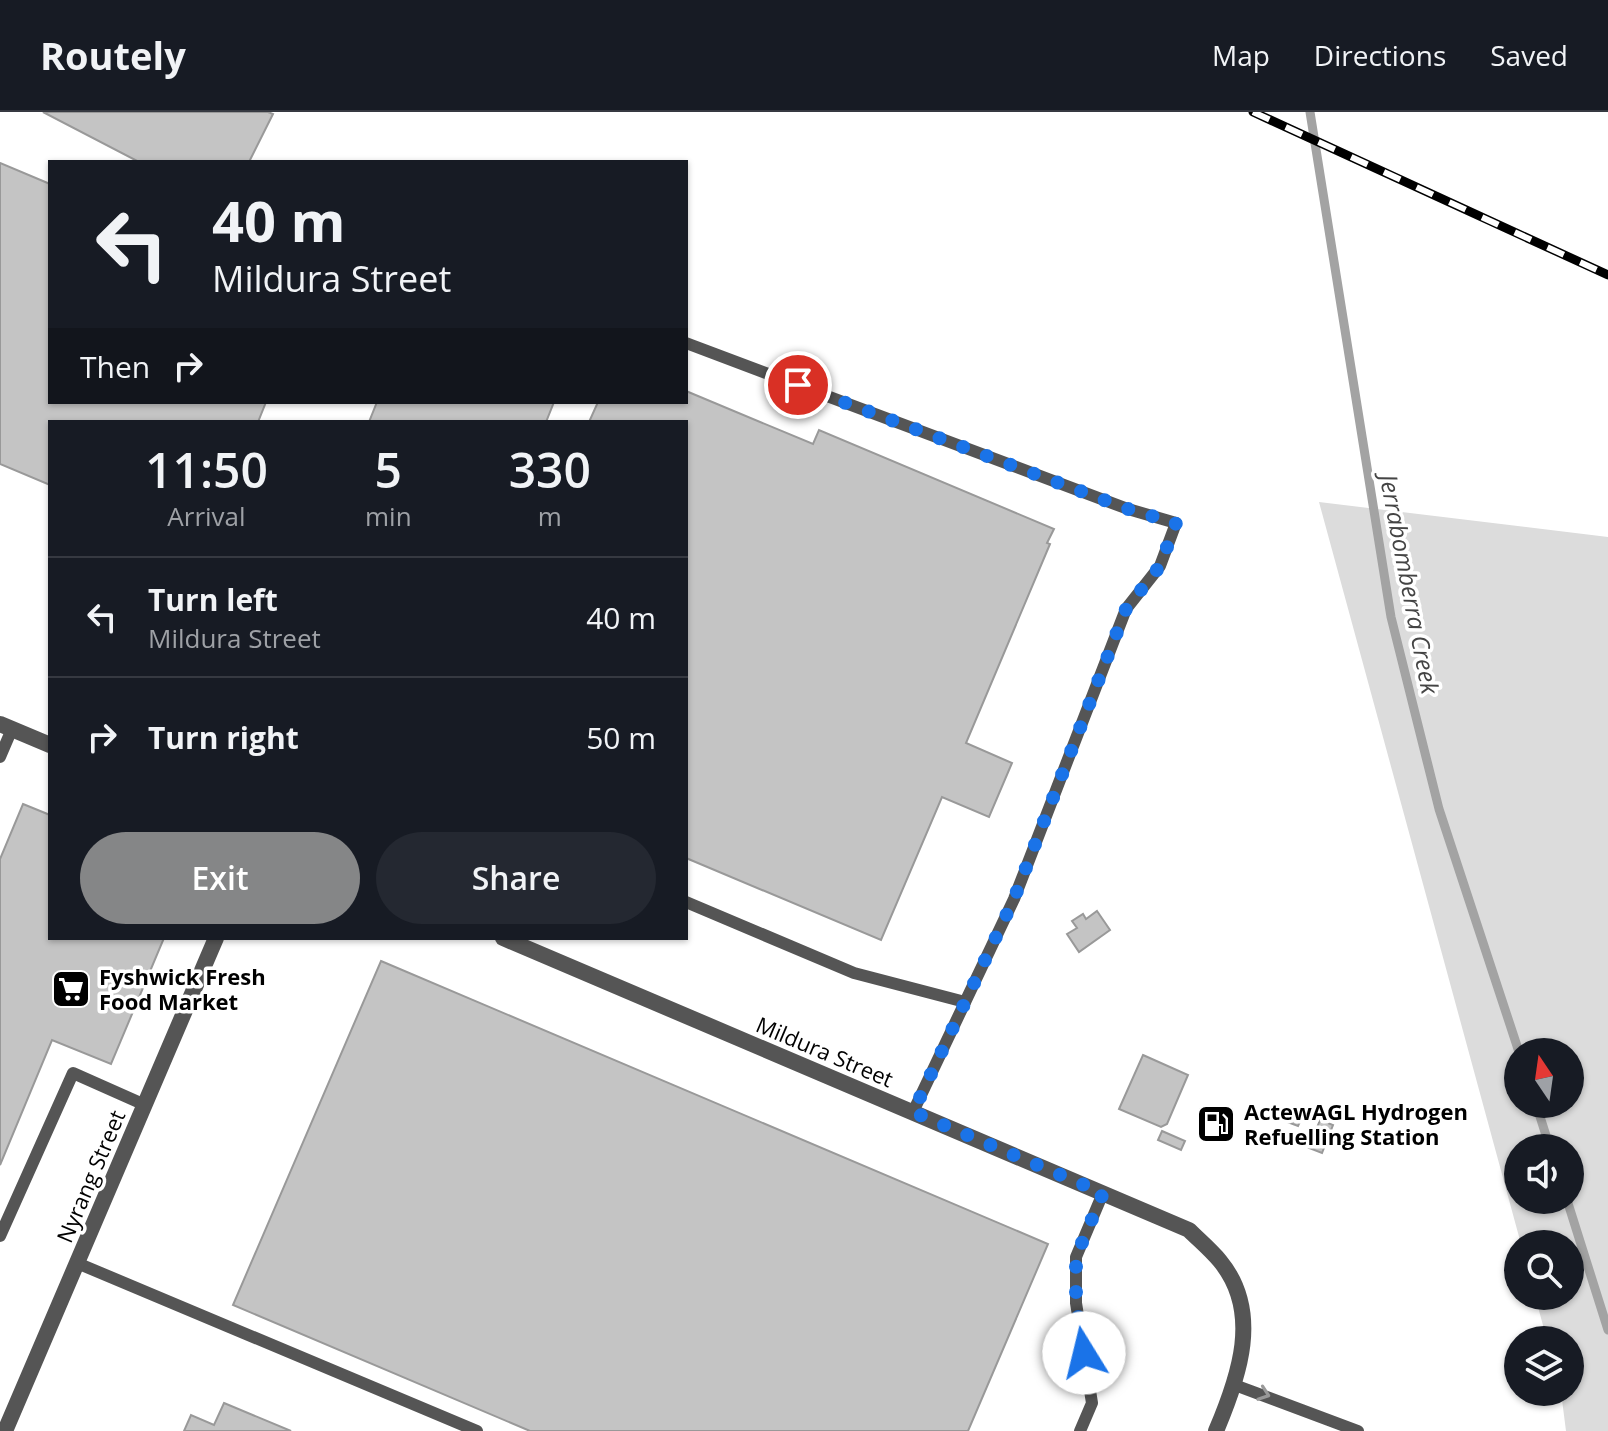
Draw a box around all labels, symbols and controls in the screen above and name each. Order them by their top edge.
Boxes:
text: Routely [40,29,186,81]
text: Map [1212,36,1270,74]
text: Directions [1314,36,1446,74]
text: Saved [1490,36,1568,74]
text: 40 m [212,182,346,258]
icon: left [80,192,184,296]
text: Mildura Street [212,254,451,303]
icon: right [166,344,210,388]
text: Then [80,346,150,387]
pin [764,351,832,419]
icon: arrive [776,363,820,407]
text: 11:50 [145,437,268,502]
text: 5 [375,437,402,502]
text: 330 [509,437,591,502]
water label: Jerrabomberra Creek [1372,467,1448,698]
text: Arrival [167,498,246,534]
text: min [365,498,412,534]
text: m [538,498,562,534]
text: Turn left [148,579,278,620]
icon: left [80,595,124,639]
text: 40 m [586,597,656,638]
text: Mildura Street [148,620,321,656]
icon: right [80,715,124,759]
text: Turn right [148,717,299,758]
text: 50 m [586,717,656,758]
button: Exit [80,832,360,924]
button: Share [376,832,656,924]
place label: Fyshwick Fresh Food Market [99,961,266,1016]
supermarket icon: Fyshwick Fresh Food Market [50,968,92,1010]
street label: Mildura Street [752,1009,898,1093]
north arrow [1504,1038,1584,1118]
map controls [1504,1038,1584,1406]
place label: ActewAGL Hydrogen Refuelling Station [1244,1096,1468,1151]
fuel station icon: ActewAGL Hydrogen Refuelling Station [1195,1103,1237,1145]
street label: Nyrang Street [49,1105,131,1247]
button: sound [1504,1134,1584,1214]
button: search [1504,1230,1584,1310]
position arrow [1042,1311,1126,1395]
button: layers [1504,1326,1584,1406]
one-way arrow [1256,1385,1270,1401]

